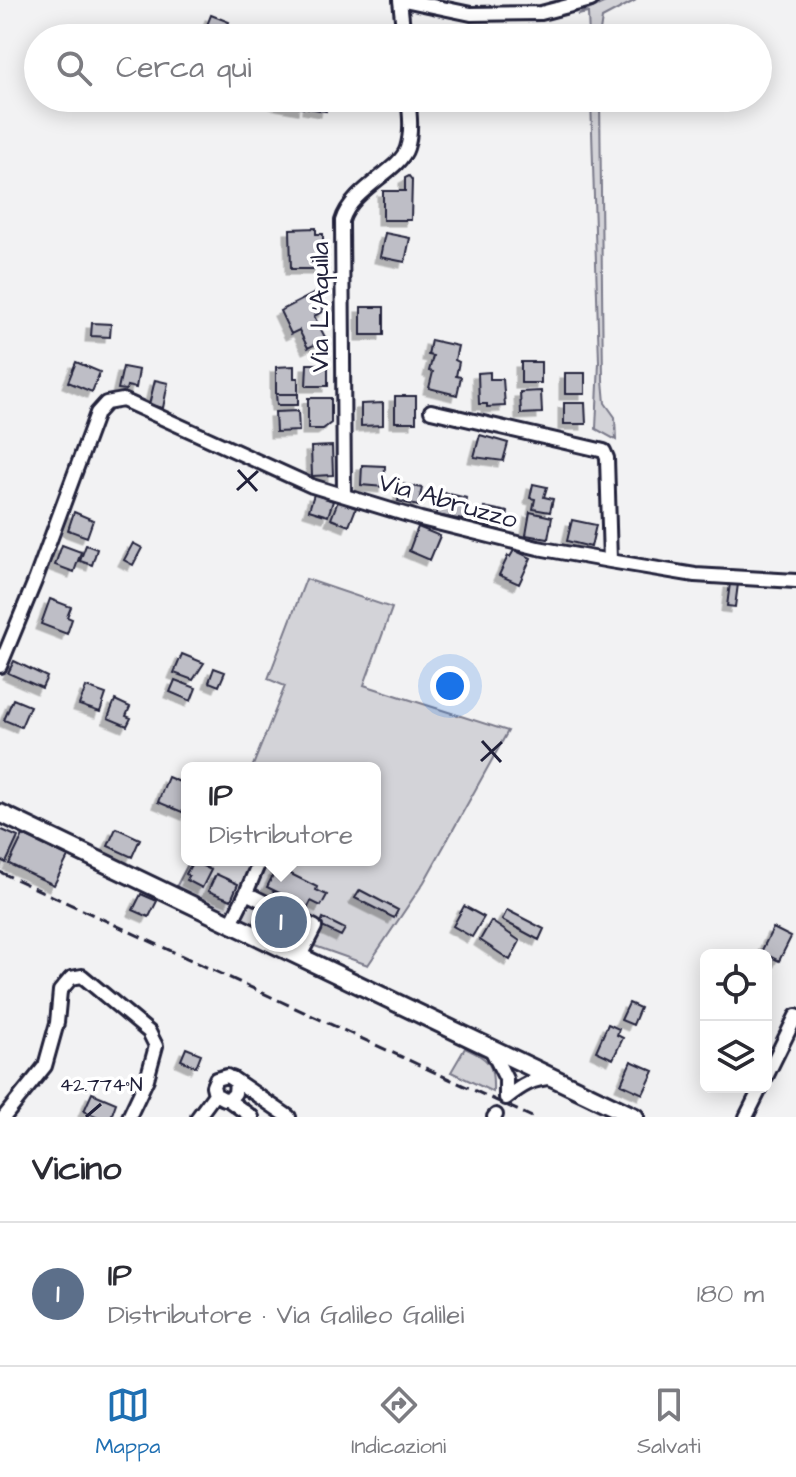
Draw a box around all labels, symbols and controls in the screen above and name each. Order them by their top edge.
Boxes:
search box [24,24,772,112]
icon: search [52,46,96,90]
text: Cerca qui [116,47,251,89]
street label: Via L'Aquila [302,242,338,372]
street label: Via Abruzzo [374,464,522,538]
your location [430,666,470,706]
popup [181,762,381,866]
text: IP [209,775,233,817]
text: Distributore [209,817,353,853]
pin: 1 [255,892,307,952]
map controls [700,949,772,1093]
button: locate [700,949,772,1021]
button: layers [700,1021,772,1093]
text: 42.774°N [59,1071,143,1099]
text: Vicino [32,1145,121,1193]
text: IP [108,1255,132,1297]
text: 1 [56,1276,60,1312]
text: 180 m [697,1276,764,1312]
text: Distributore · Via Galileo Galilei [108,1297,464,1333]
tab: Mappa [95,1383,160,1462]
tab: Indicazioni [351,1383,446,1462]
tab: Salvati [637,1383,701,1462]

